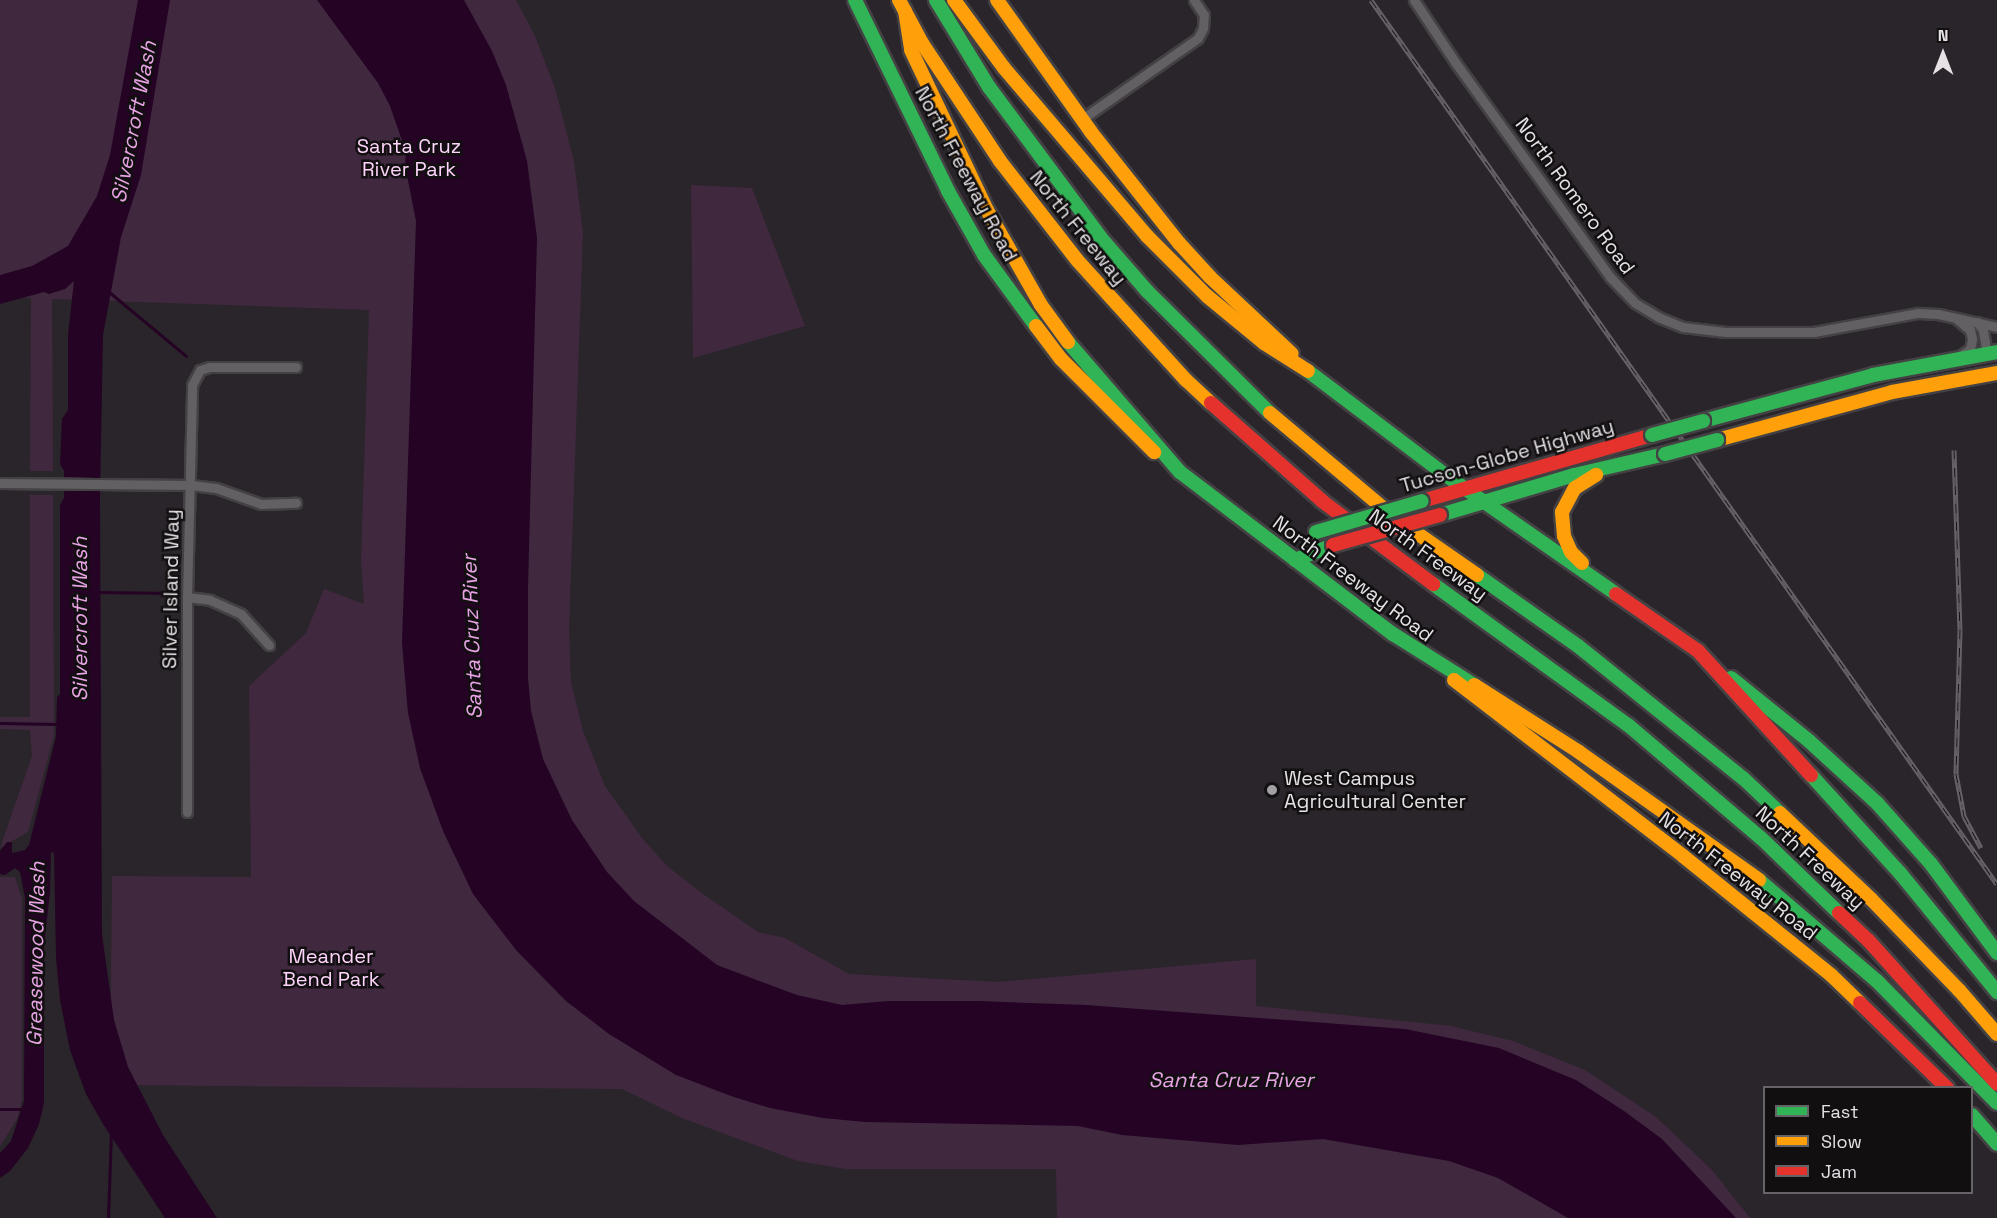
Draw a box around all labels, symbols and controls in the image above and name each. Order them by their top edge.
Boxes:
north arrow [1913,24,1973,84]
text: N [1938,25,1948,46]
water label: Silvercroft Wash [106,39,162,205]
street label: North Freeway Road [910,82,1022,266]
street label: North Romero Road [1510,113,1640,279]
park label: Santa Cruz River Park [357,134,461,181]
street label: North Freeway [1024,166,1132,290]
street label: Tucson-Globe Highway [1397,414,1617,498]
street label: North Freeway [1364,504,1492,606]
street label: Silver Island Way [158,509,184,669]
street label: North Freeway Road [1268,511,1438,647]
water label: Silvercroft Wash [67,537,93,701]
water label: Santa Cruz River [457,554,487,720]
place label: West Campus Agricultural Center [1284,766,1466,813]
marker: West Campus Agricultural Center [1265,783,1279,797]
street label: North Freeway [1750,801,1870,915]
street label: North Freeway Road [1654,807,1822,945]
water label: Greasewood Wash [22,861,50,1047]
park label: Meander Bend Park [283,944,379,991]
water label: Santa Cruz River [1149,1067,1313,1093]
legend [1763,1086,1973,1194]
text: Fast [1821,1100,1858,1123]
text: Slow [1821,1130,1862,1153]
text: Jam [1821,1160,1857,1183]

